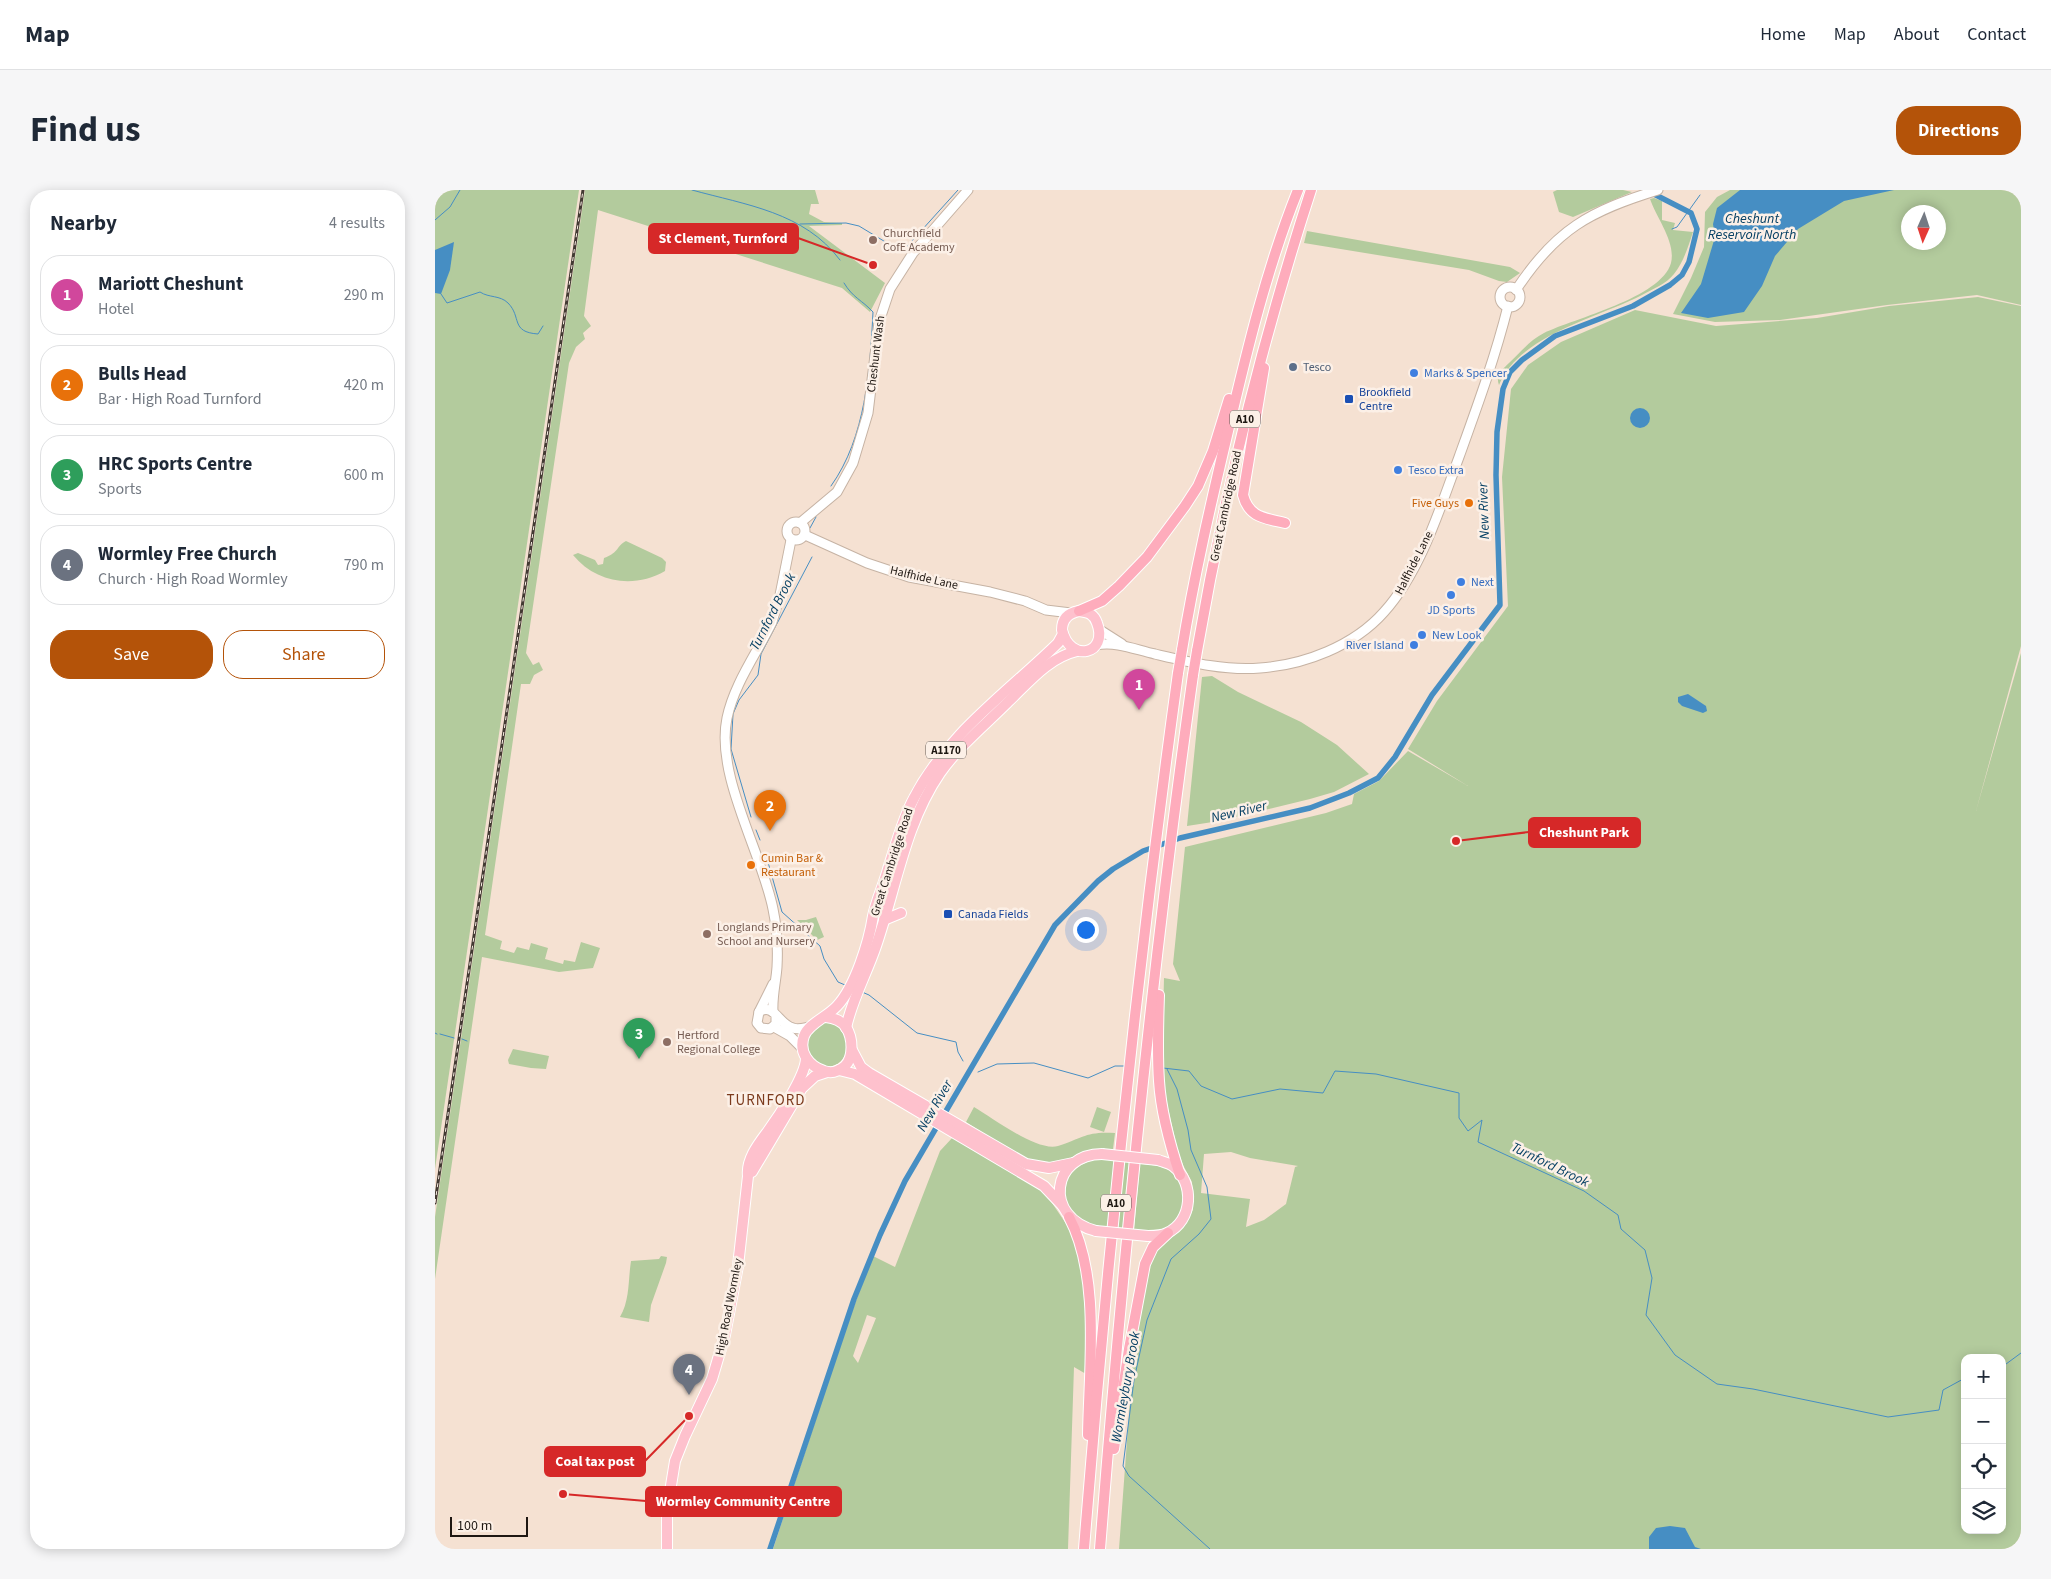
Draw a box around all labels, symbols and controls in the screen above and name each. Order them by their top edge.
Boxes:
text: Map [25,17,70,52]
text: Home [1760,22,1806,47]
text: Map [1834,22,1866,47]
text: About [1894,22,1939,47]
text: Contact [1967,22,2026,47]
text: Find us [30,105,140,155]
button: Directions [1896,106,2021,155]
north arrow [1901,205,1946,250]
text: Nearby [50,208,117,238]
water label: Cheshunt Reservoir North [1708,209,1796,245]
text: 4 results [329,212,385,234]
callout: St Clement, Turnford [649,224,798,253]
place label: Churchfield CofE Academy [883,225,955,256]
text: St Clement, Turnford [659,229,788,249]
marker: Churchfield CofE Academy [867,234,879,246]
text: Mariott Cheshunt [98,271,243,298]
text: 1 [63,284,71,306]
text: 290 m [344,284,384,306]
text: Hotel [98,298,134,320]
street label: Cheshunt Wash [863,315,889,393]
place label: Tesco [1303,359,1331,376]
text: Bulls Head [98,361,187,388]
marker: Tesco [1287,361,1299,373]
place label: Marks & Spencer [1424,365,1508,382]
marker: Marks & Spencer [1408,367,1420,379]
text: 2 [63,374,71,396]
text: 420 m [344,374,384,396]
place label: Brookfield Centre [1359,384,1411,415]
text: Bar · High Road Turnford [98,388,262,410]
marker: Brookfield Centre [1343,393,1355,405]
road number: A10 [1230,410,1260,428]
street label: Great Cambridge Road [1206,449,1246,563]
text: HRC Sports Centre [98,451,252,478]
place label: Tesco Extra [1408,462,1464,479]
text: 3 [63,464,71,486]
text: 600 m [344,464,384,486]
marker: Tesco Extra [1392,464,1404,476]
text: Sports [98,478,142,500]
water label: New River [1473,481,1495,540]
place label: Five Guys [1412,495,1459,512]
marker: Five Guys [1463,497,1475,509]
street label: Halfhide Lane [1391,528,1437,598]
text: Wormley Free Church [98,541,277,568]
text: 4 [63,554,71,576]
text: 790 m [344,554,384,576]
street label: Halfhide Lane [888,562,960,594]
text: Church · High Road Wormley [98,568,288,590]
water label: Turnford Brook [745,569,801,654]
place label: Next [1471,574,1494,591]
marker: Next [1455,576,1467,588]
marker: JD Sports [1445,589,1457,601]
place label: JD Sports [1427,602,1475,619]
place label: New Look [1432,627,1482,644]
marker: New Look [1416,629,1428,641]
button: Save [50,630,213,679]
button: Share [223,630,385,679]
place label: River Island [1346,637,1404,654]
marker: River Island [1408,639,1420,651]
pin: 1 [1123,669,1155,710]
road number: A1170 [926,742,966,758]
pin: 2 [754,790,786,831]
water label: New River [1209,796,1270,828]
street label: Great Cambridge Road [866,806,918,918]
callout: Cheshunt Park [1529,818,1640,847]
text: Cheshunt Park [1539,823,1629,843]
place label: Cumin Bar & Restaurant [761,850,824,881]
marker: Cumin Bar & Restaurant [745,859,757,871]
place label: Canada Fields [958,906,1028,923]
marker: Canada Fields [942,908,954,920]
your location [1073,917,1099,943]
place label: Longlands Primary School and Nursery [717,919,815,950]
marker: Longlands Primary School and Nursery [701,928,713,940]
pin: 3 [623,1018,655,1059]
place label: Hertford Regional College [677,1027,760,1058]
marker: Hertford Regional College [661,1036,673,1048]
water label: New River [912,1075,958,1136]
district label: TURNFORD [727,1090,805,1111]
water label: Turnford Brook [1508,1137,1593,1193]
road number: A10 [1101,1194,1131,1211]
street label: High Road Wormley [711,1257,747,1357]
water label: Wormleybury Brook [1106,1330,1146,1444]
pin: 4 [673,1354,705,1395]
map controls [1961,1354,2006,1534]
button: + [1961,1354,2006,1399]
button: − [1961,1399,2006,1444]
button: locate [1961,1444,2006,1489]
callout: Coal tax post [545,1447,645,1476]
text: Coal tax post [555,1452,635,1472]
callout: Wormley Community Centre [646,1487,841,1516]
button: layers [1961,1489,2006,1534]
text: Wormley Community Centre [656,1492,830,1512]
scale bar [450,1514,527,1537]
text: 100 m [457,1516,492,1536]

